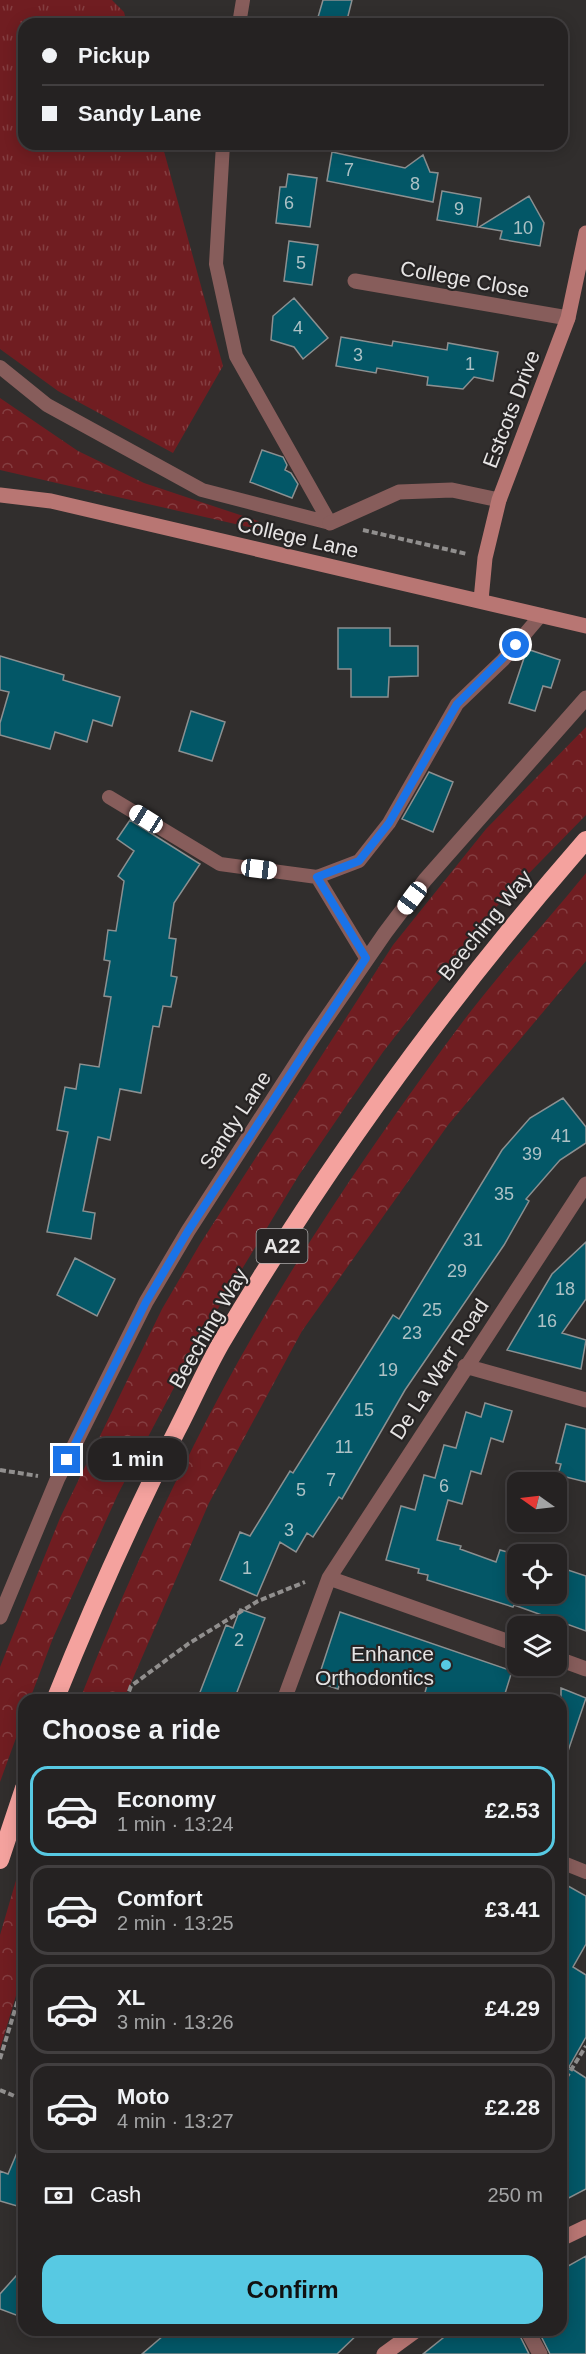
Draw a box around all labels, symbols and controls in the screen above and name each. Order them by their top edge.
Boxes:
text: Pickup [78,43,150,68]
text: Sandy Lane [78,101,201,126]
house number: 7 [344,160,354,180]
house number: 8 [410,174,420,194]
house number: 6 [284,193,294,213]
house number: 9 [454,199,464,219]
house number: 10 [513,218,533,238]
house number: 5 [296,253,306,273]
street label: College Close [399,256,531,302]
house number: 4 [293,318,303,338]
house number: 3 [353,345,363,365]
street label: Estcots Drive [478,347,544,471]
house number: 1 [465,354,475,374]
street label: College Lane [235,512,361,562]
route start [502,631,529,658]
car [126,802,166,836]
car [240,858,278,880]
street label: Beeching Way [434,865,537,985]
car [394,878,430,918]
street label: Sandy Lane [195,1067,275,1173]
house number: 41 [551,1126,571,1146]
house number: 39 [522,1144,542,1164]
house number: 35 [494,1184,514,1204]
road number: A22 [256,1229,308,1263]
house number: 31 [463,1230,483,1250]
house number: 29 [447,1261,467,1281]
street label: Beeching Way [164,1264,252,1392]
house number: 18 [555,1279,575,1299]
street label: De La Warr Road [385,1295,493,1443]
house number: 25 [422,1300,442,1320]
house number: 16 [537,1311,557,1331]
house number: 23 [402,1323,422,1343]
house number: 19 [378,1360,398,1380]
house number: 15 [354,1400,374,1420]
house number: 11 [335,1437,353,1457]
callout: 1 min [88,1439,187,1481]
route end [53,1446,80,1473]
text: 1 min [111,1448,164,1470]
house number: 7 [326,1470,336,1490]
north arrow [507,1472,567,1532]
map controls [507,1472,567,1676]
house number: 6 [439,1476,449,1496]
house number: 5 [296,1480,306,1500]
house number: 3 [284,1520,294,1540]
button: locate [507,1544,567,1604]
house number: 1 [242,1558,252,1578]
button: layers [507,1616,567,1676]
house number: 2 [234,1630,244,1650]
place label: Enhance Orthodontics [315,1642,434,1689]
marker: Enhance Orthodontics [439,1658,453,1672]
text: Choose a ride [42,1715,221,1745]
icon: car [45,1784,99,1838]
text: Economy [117,1787,216,1812]
text: £2.53 [485,1798,540,1823]
text: 1 min · 13:24 [117,1813,234,1835]
icon: car [45,1883,99,1937]
text: Comfort [117,1886,203,1911]
text: £3.41 [485,1897,540,1922]
text: 2 min · 13:25 [117,1912,234,1934]
icon: car [45,1982,99,2036]
text: XL [117,1985,145,2010]
text: £4.29 [485,1996,540,2021]
text: 3 min · 13:26 [117,2011,234,2033]
icon: car [45,2081,99,2135]
text: Moto [117,2084,170,2109]
text: £2.28 [485,2095,540,2120]
text: 4 min · 13:27 [117,2110,234,2132]
icon: cash [42,2179,75,2212]
text: Cash [90,2182,141,2207]
text: 250 m [487,2184,543,2206]
button: Confirm [42,2255,543,2324]

